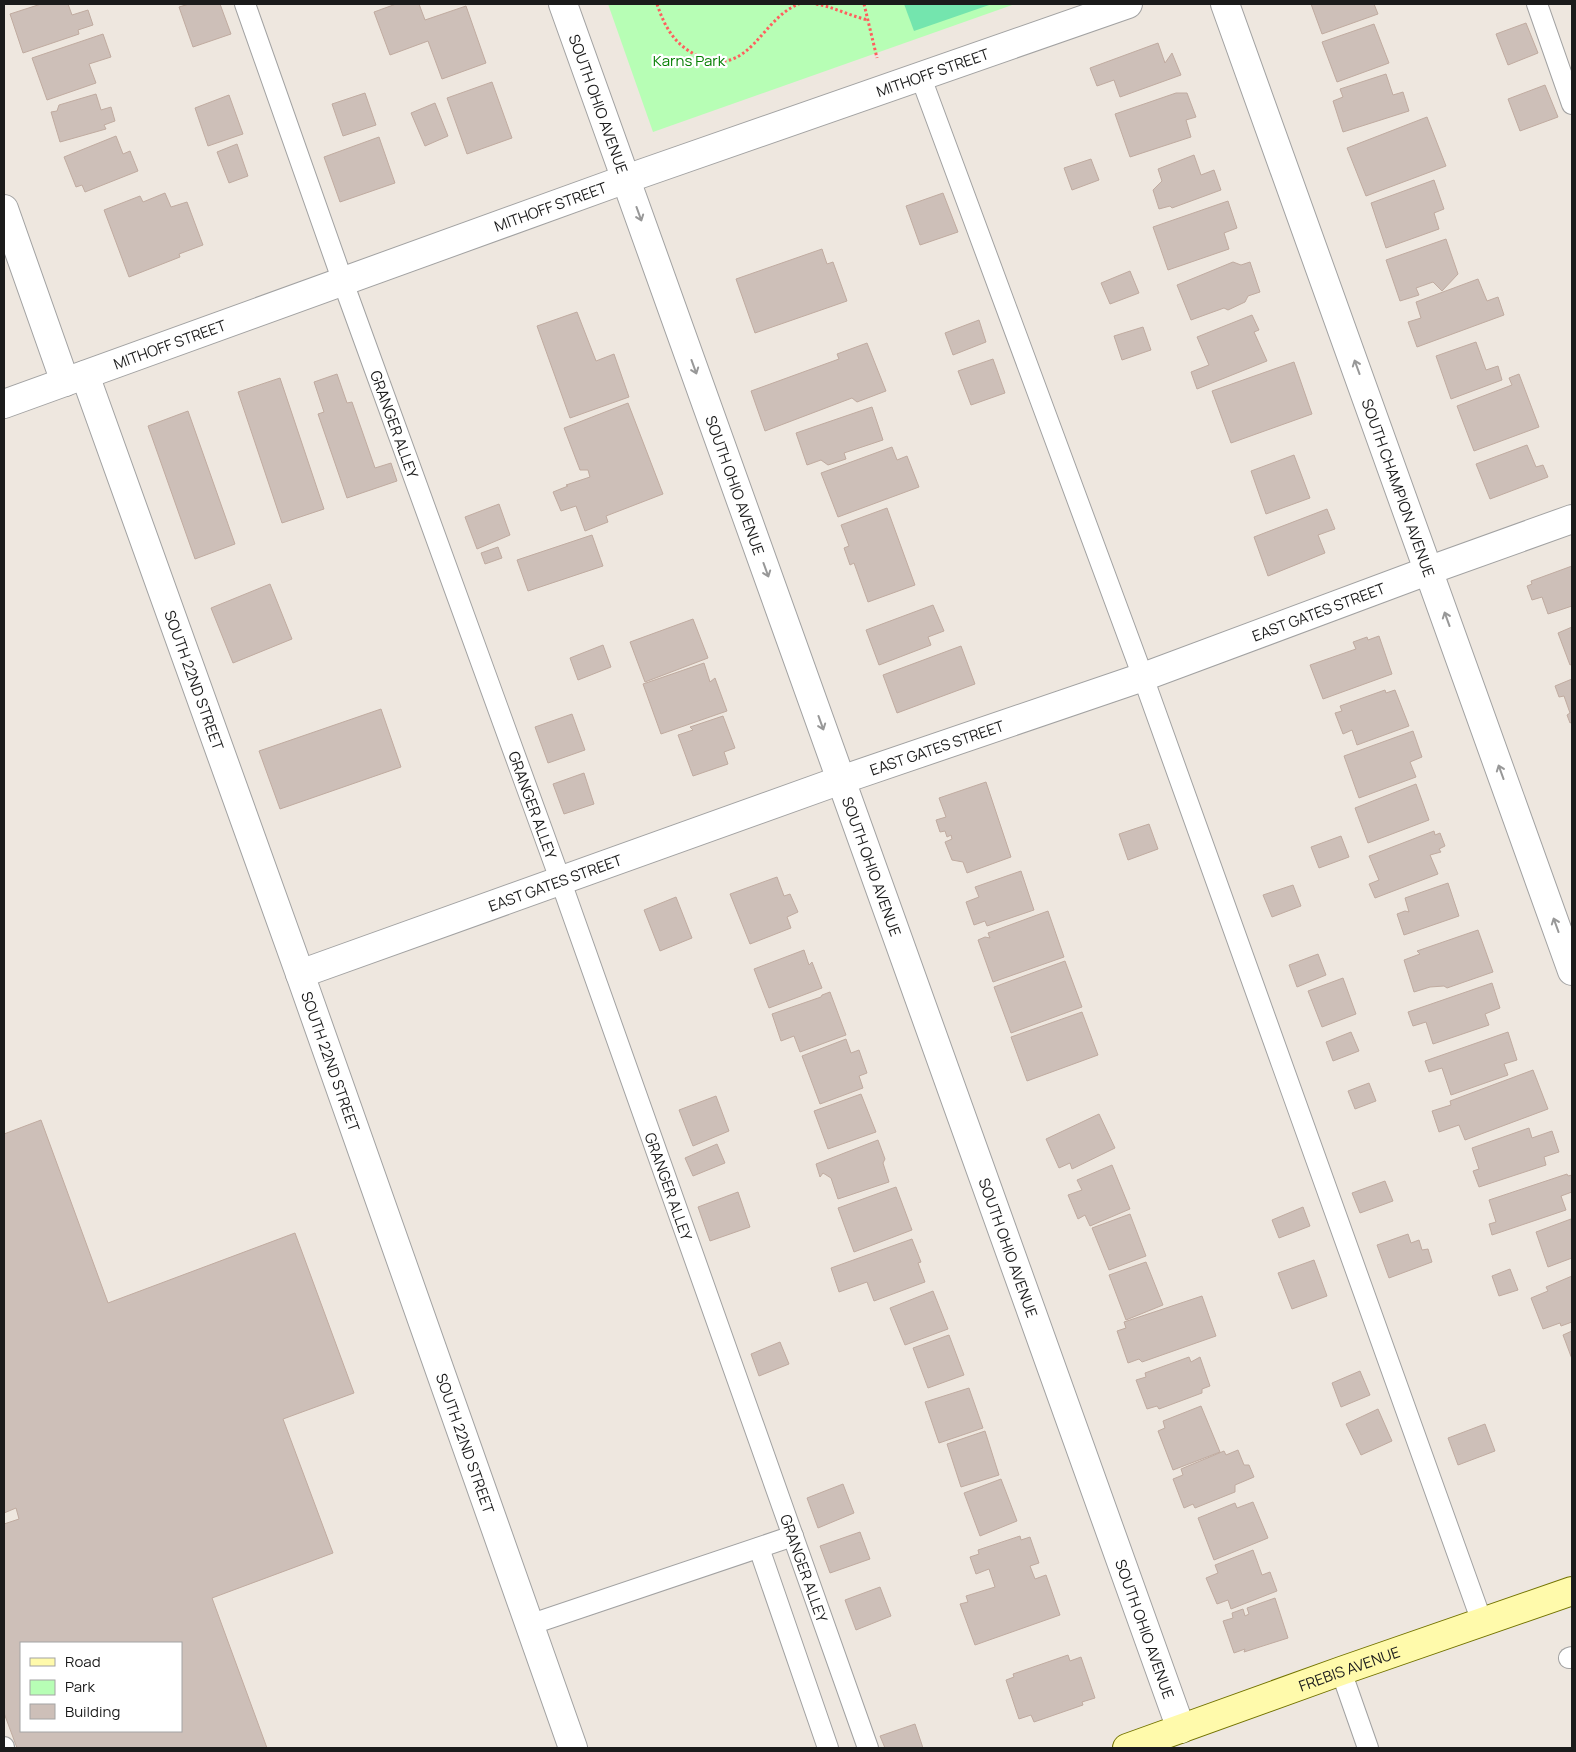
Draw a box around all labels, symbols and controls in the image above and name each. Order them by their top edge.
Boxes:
street label: SOUTH OHIO AVENUE [564,31,633,176]
street label: MITHOFF STREET [873,43,992,102]
park label: Karns Park [653,50,726,71]
street label: MITHOFF STREET [491,176,609,236]
one-way arrow [635,206,644,221]
street label: MITHOFF STREET [110,314,229,374]
one-way arrow [690,359,699,374]
one-way arrow [1351,359,1361,375]
street label: GRANGER ALLEY [365,367,424,482]
street label: SOUTH CHAMPION AVENUE [1357,396,1440,580]
street label: SOUTH OHIO AVENUE [701,412,770,558]
one-way arrow [762,561,771,577]
street label: EAST GATES STREET [1249,577,1388,646]
street label: SOUTH 22ND STREET [160,607,229,753]
one-way arrow [1442,612,1451,627]
one-way arrow [817,714,826,730]
street label: EAST GATES STREET [867,715,1007,780]
street label: GRANGER ALLEY [504,748,562,862]
one-way arrow [1496,764,1506,780]
street label: SOUTH OHIO AVENUE [837,794,907,939]
street label: EAST GATES STREET [485,849,625,916]
one-way arrow [1551,918,1560,933]
street label: SOUTH 22ND STREET [296,988,365,1134]
street label: GRANGER ALLEY [640,1129,698,1244]
street label: SOUTH OHIO AVENUE [974,1175,1043,1320]
street label: SOUTH 22ND STREET [431,1370,500,1516]
street label: GRANGER ALLEY [775,1511,833,1626]
street label: SOUTH OHIO AVENUE [1110,1556,1180,1702]
street label: FREBIS AVENUE [1296,1641,1403,1696]
legend [20,1642,182,1732]
text: Road [65,1651,101,1672]
text: Park [65,1676,95,1697]
text: Building [65,1701,120,1722]

